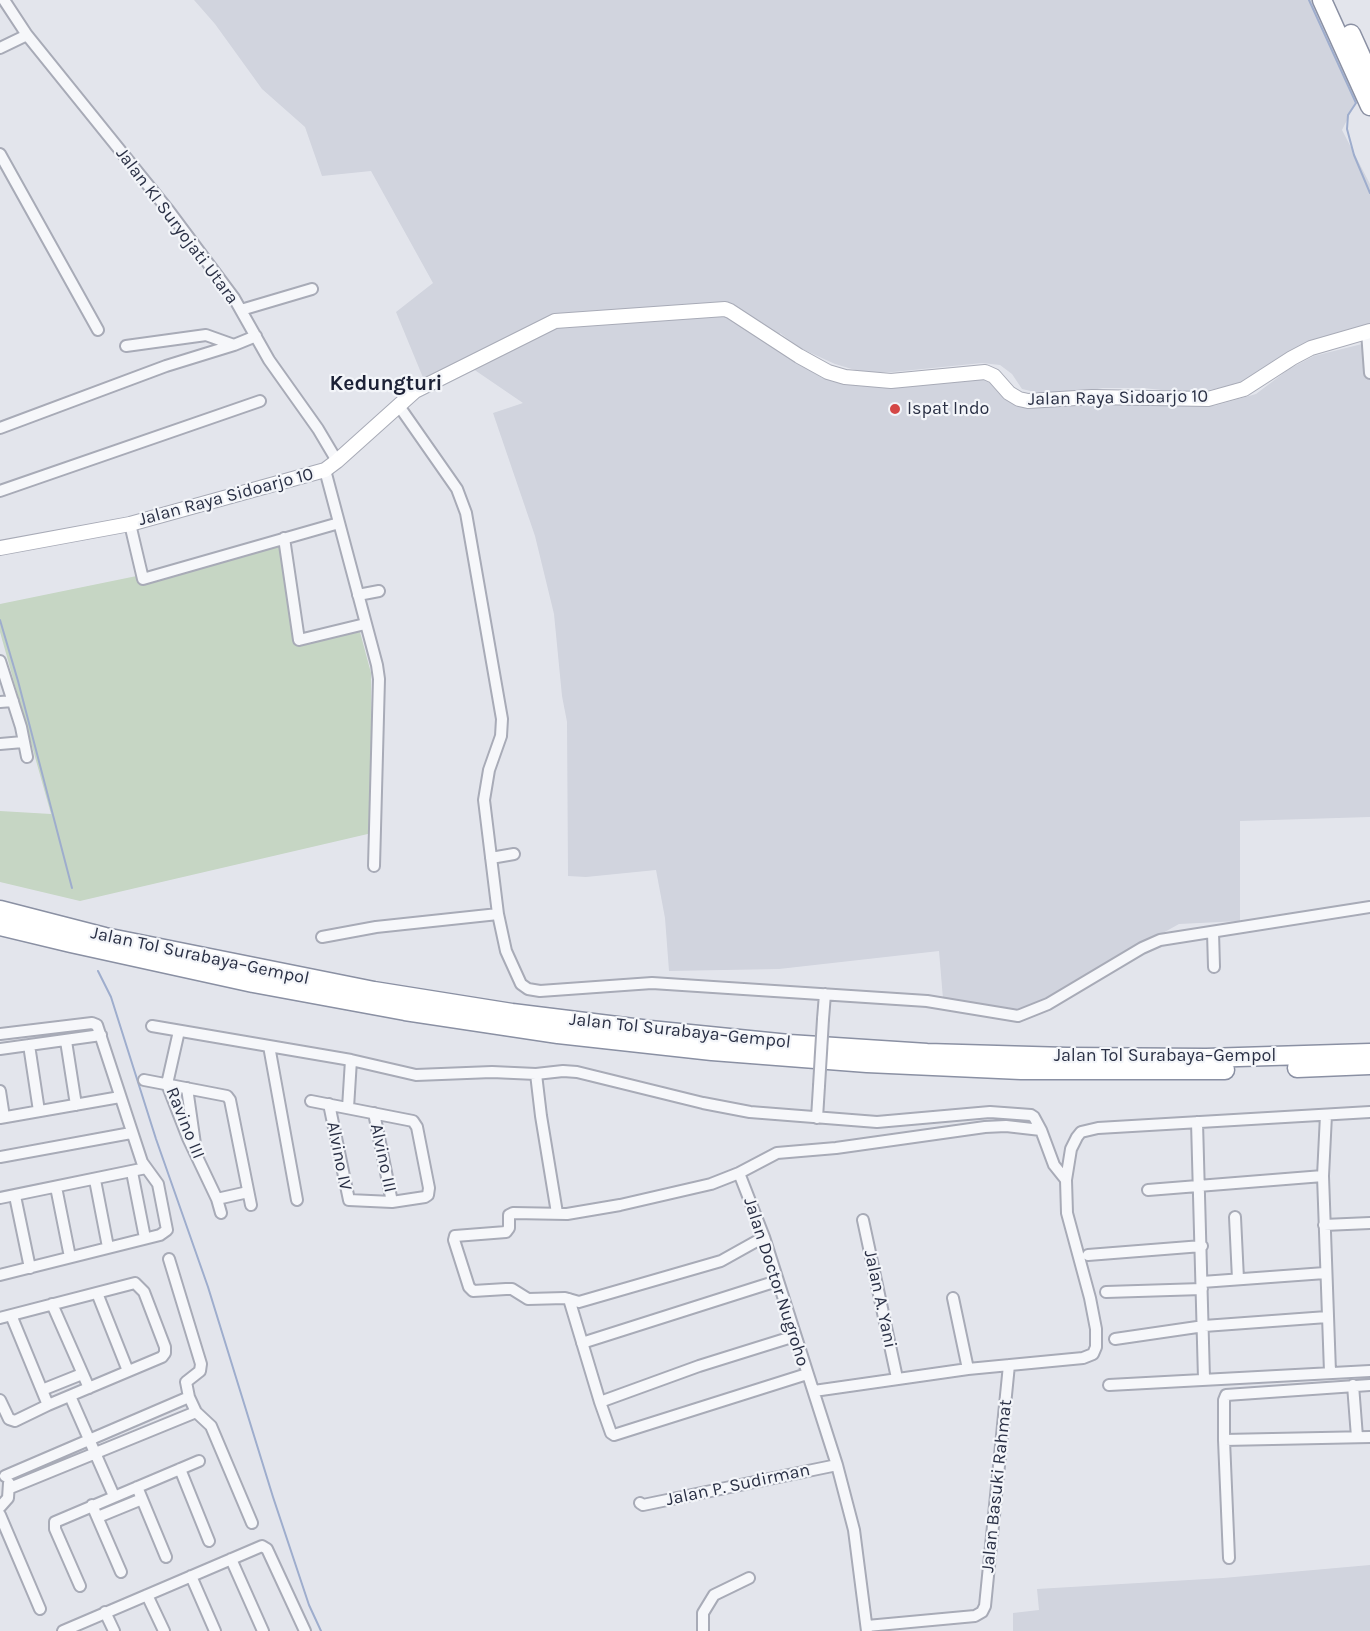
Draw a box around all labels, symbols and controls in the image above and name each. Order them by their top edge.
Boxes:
street label: Jalan KI Suryojati Utara [111,143,243,309]
district label: Kedungturi [330,371,442,397]
street label: Jalan Raya Sidoarjo 10 [1028,386,1208,410]
place label: Ispat Indo [907,398,989,420]
marker: Ispat Indo [888,402,902,416]
street label: Jalan Raya Sidoarjo 10 [136,463,316,531]
street label: Jalan Tol Surabaya–Gempol [89,922,311,990]
street label: Jalan Tol Surabaya–Gempol [568,1009,792,1053]
street label: Jalan Tol Surabaya–Gempol [1054,1045,1276,1067]
street label: Ravino III [161,1084,209,1162]
street label: Alvino IV [322,1120,356,1192]
street label: Alvino III [365,1122,401,1194]
street label: Jalan Doctor Nugroho [739,1195,813,1369]
street label: Jalan A. Yani [859,1248,901,1350]
street label: Jalan Basuki Rahmat [977,1398,1017,1574]
street label: Jalan P. Sudirman [664,1459,812,1511]

